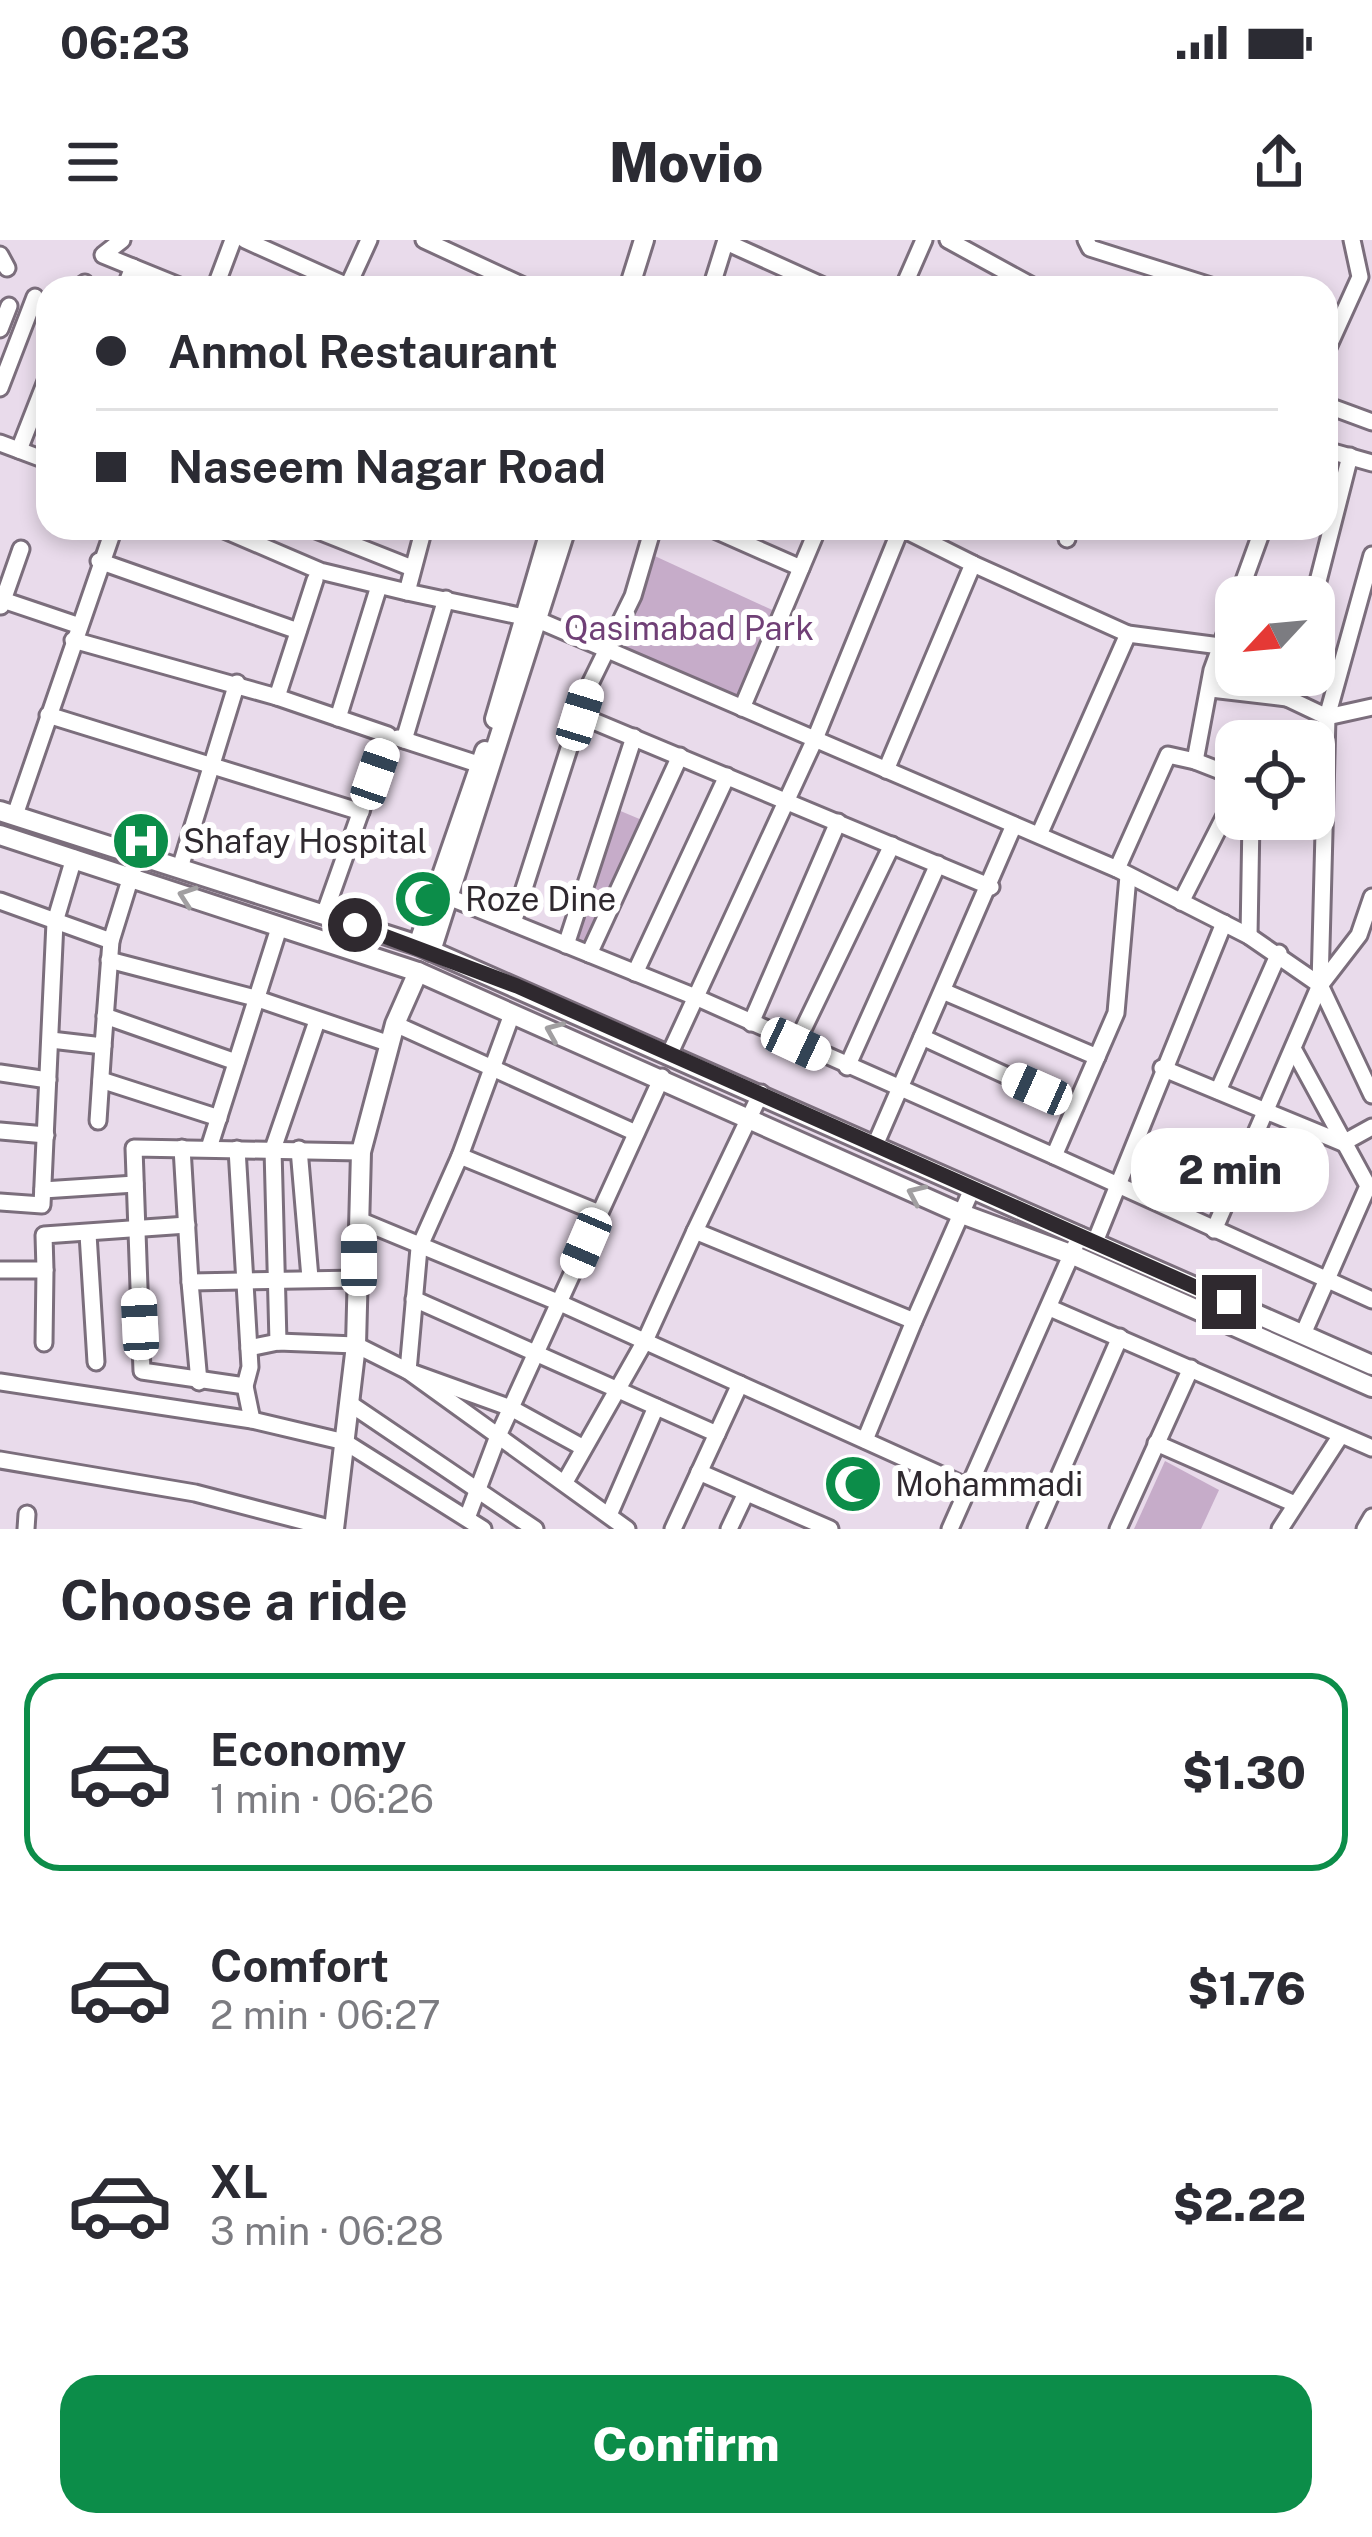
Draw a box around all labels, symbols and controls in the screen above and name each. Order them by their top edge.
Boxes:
text: 06:23 [60,16,190,69]
icon: menu [60,129,126,195]
icon: share [1246,129,1312,195]
text: Movio [609,131,763,194]
text: Anmol Restaurant [168,325,558,378]
text: Naseem Nagar Road [168,440,606,493]
north arrow [1215,576,1335,696]
map controls [1215,576,1335,840]
park label: Qasimabad Park [564,609,814,647]
car [552,675,608,755]
button: locate [1215,720,1335,840]
car [346,734,404,814]
hospital icon: Shafay Hospital [110,810,172,872]
place label: Shafay Hospital [183,822,427,860]
mosque icon: Roze Dine [392,868,454,930]
place label: Roze Dine [465,880,616,918]
one-way arrow [177,886,198,911]
route start [328,898,382,952]
car [756,1012,836,1076]
one-way arrow [545,1021,566,1045]
car [997,1058,1077,1120]
callout: 2 min [1130,1128,1328,1212]
text: 2 min [1178,1147,1282,1193]
one-way arrow [907,1184,929,1208]
car [555,1203,617,1283]
car [341,1224,377,1296]
route end [1202,1275,1256,1329]
car [120,1287,160,1361]
mosque icon: Mohammadi [822,1453,884,1515]
place label: Mohammadi [895,1465,1083,1503]
text: Choose a ride [60,1569,408,1632]
icon: car [66,1718,174,1826]
text: Economy [210,1723,406,1776]
text: $1.30 [1182,1746,1306,1799]
text: 1 min · 06:26 [210,1776,434,1822]
icon: car [66,1934,174,2042]
text: Comfort [210,1939,389,1992]
text: $1.76 [1187,1962,1306,2015]
text: 2 min · 06:27 [210,1992,441,2038]
icon: car [66,2150,174,2258]
text: XL [210,2155,268,2208]
text: $2.22 [1173,2178,1306,2231]
text: 3 min · 06:28 [210,2208,444,2254]
button: Confirm [60,2375,1312,2513]

